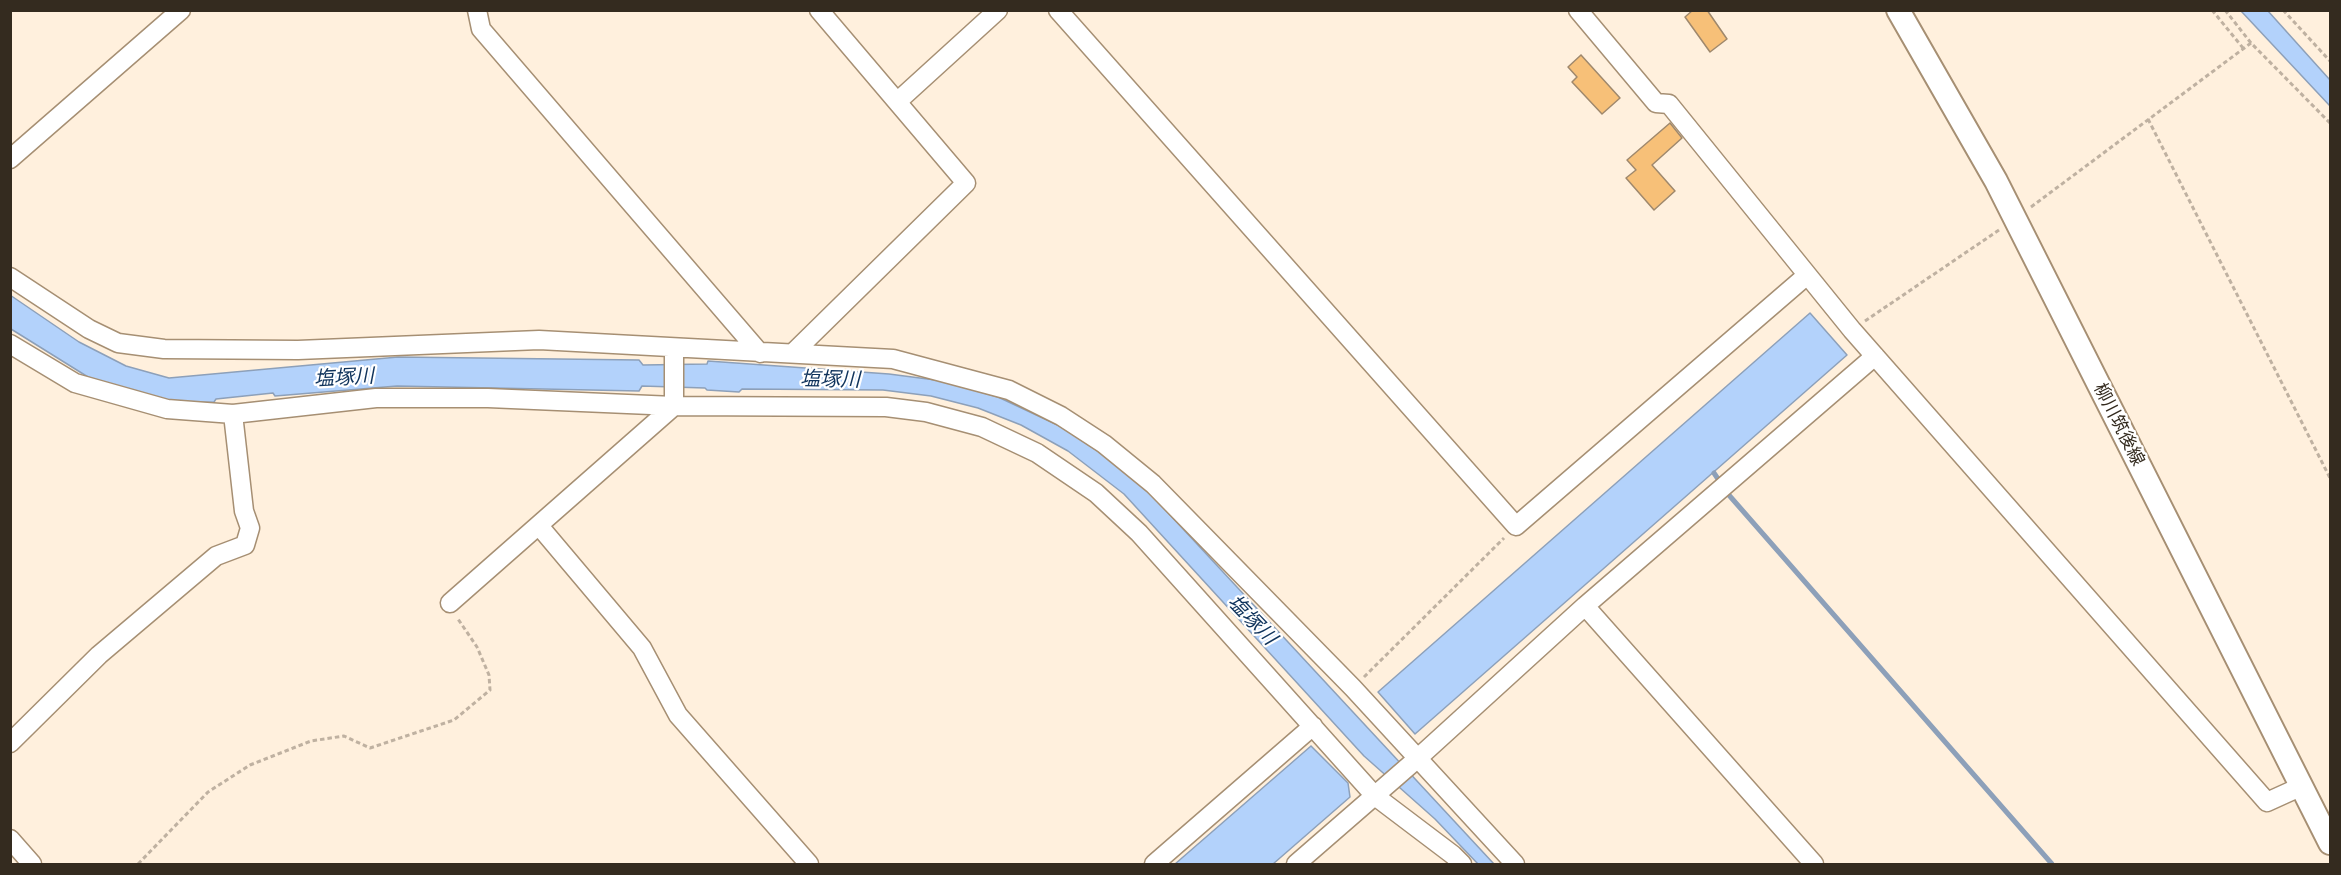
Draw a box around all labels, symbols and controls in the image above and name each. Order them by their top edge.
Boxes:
water label: 塩塚川 [313,365,375,393]
water label: 塩塚川 [800,368,860,394]
street label: 柳川筑後線 [2088,380,2148,470]
water label: 塩塚川 [1222,591,1280,651]

